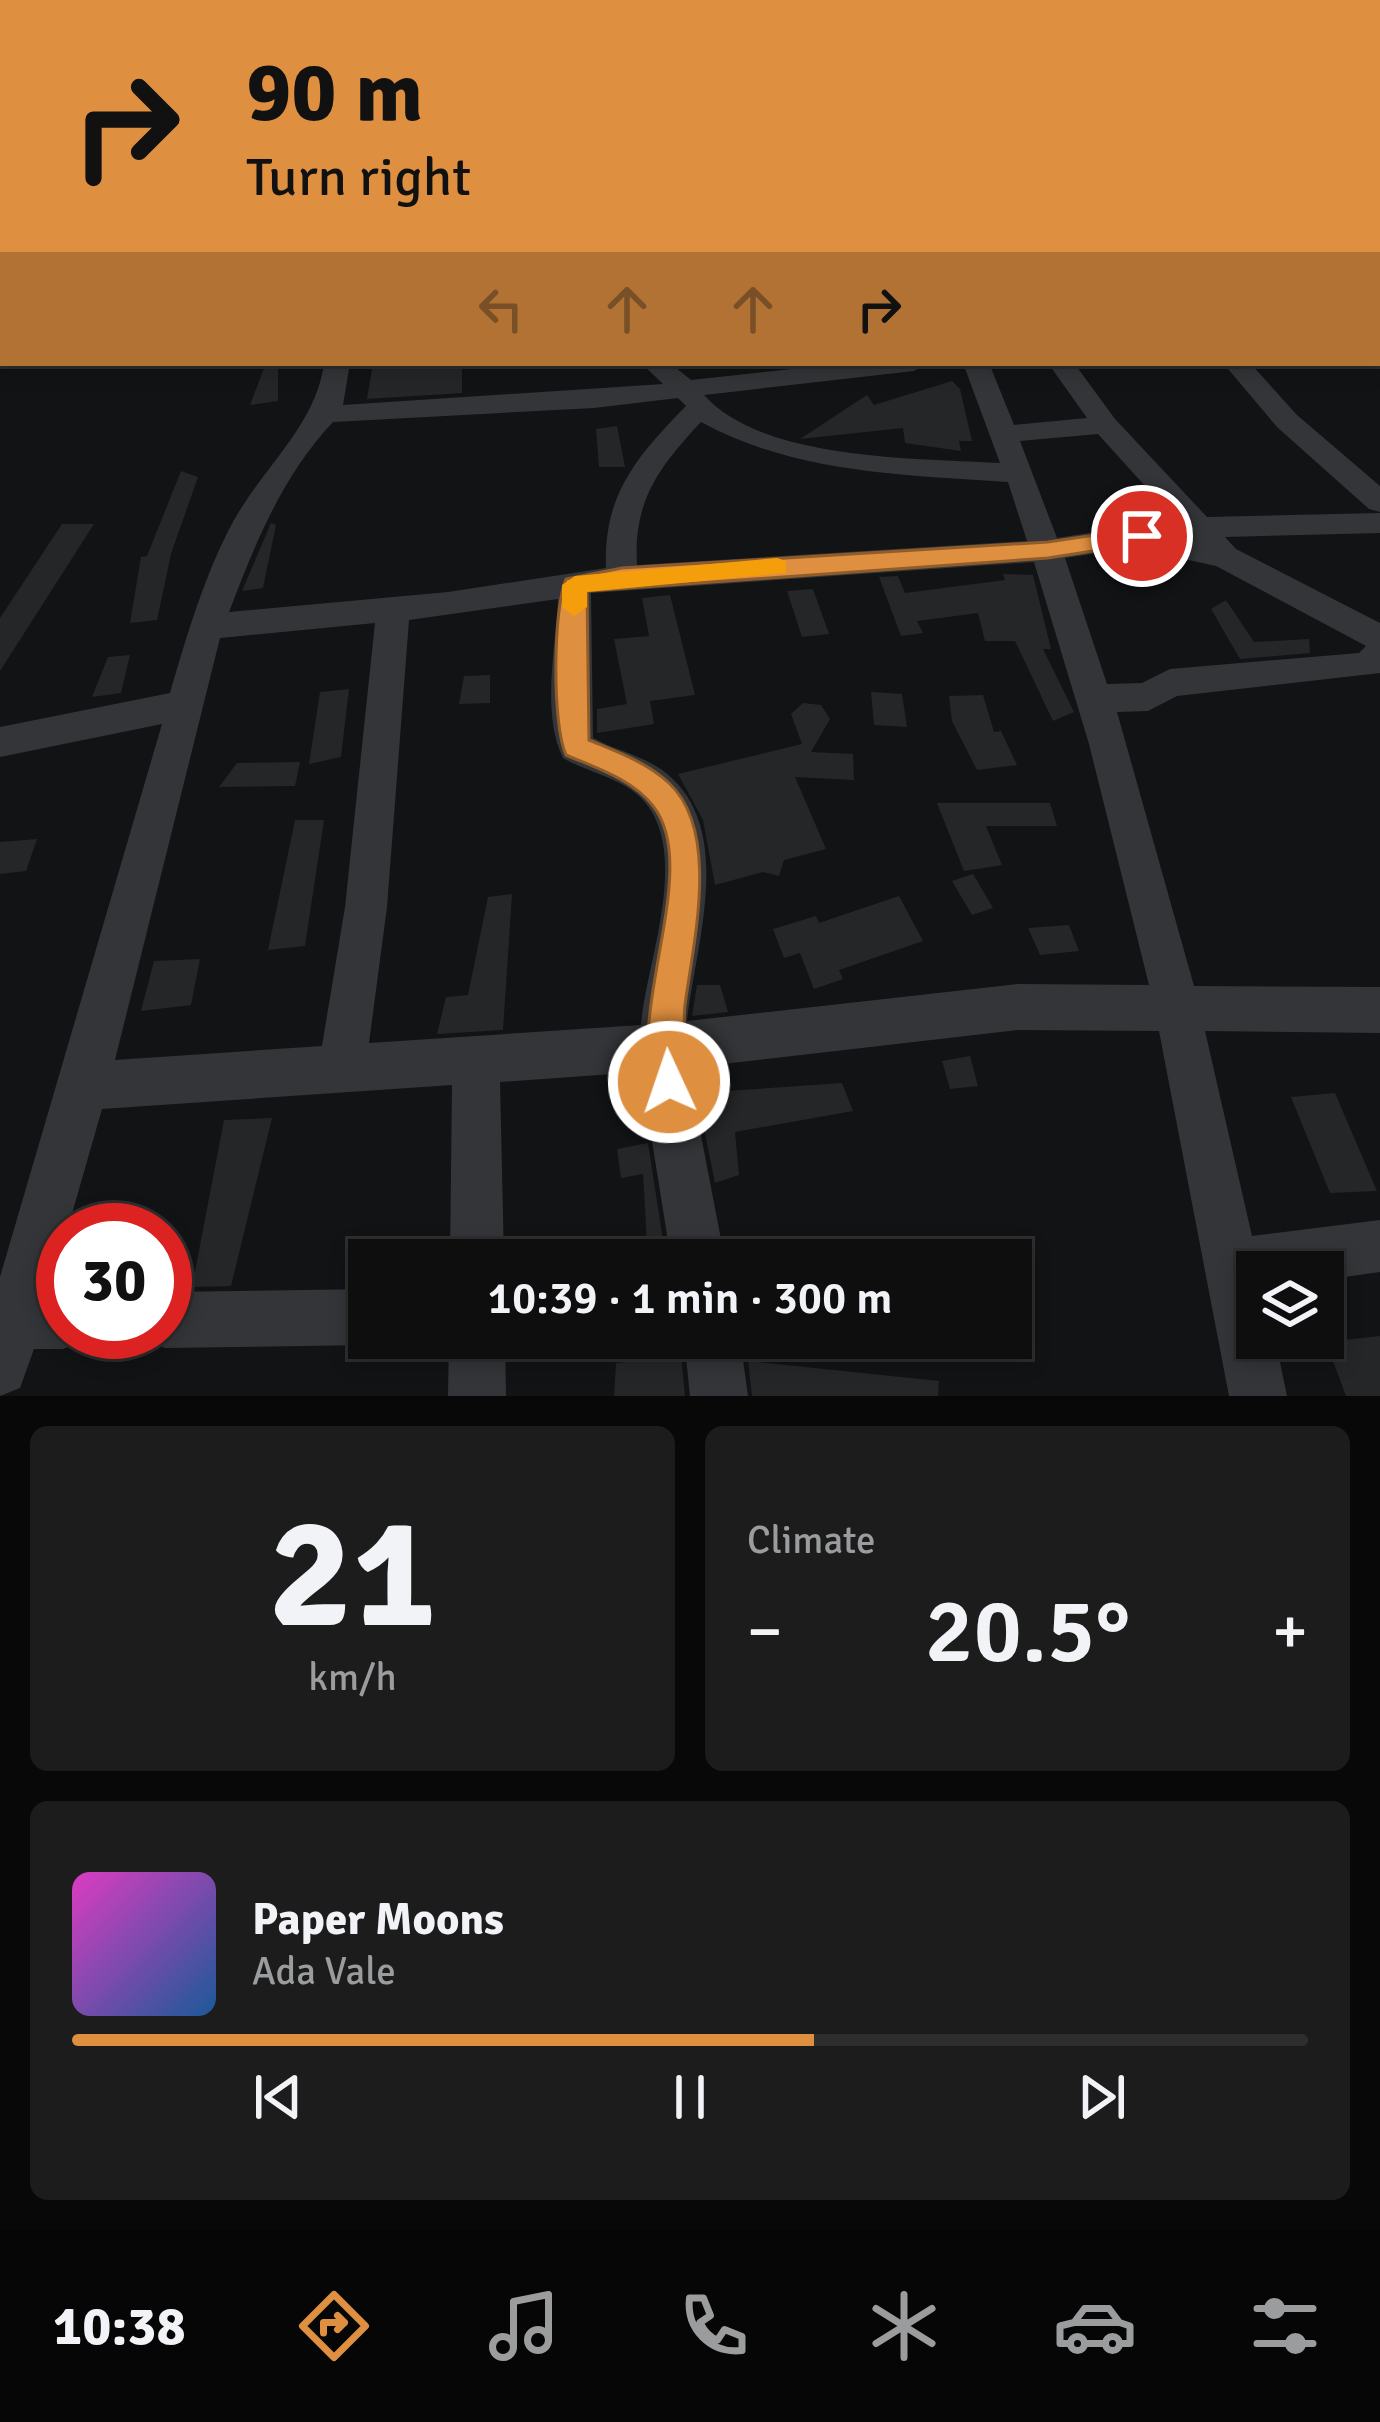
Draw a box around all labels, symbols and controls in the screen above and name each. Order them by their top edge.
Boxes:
text: 90 m [246,41,423,145]
icon: right [48,48,204,204]
text: Turn right [246,144,471,211]
icon: left [468,276,534,342]
icon: ahead [594,276,660,342]
icon: ahead [720,276,786,342]
icon: right [846,276,912,342]
pin [1091,485,1193,587]
icon: arrive [1109,503,1175,569]
position arrow [606,1019,732,1145]
speed limit sign: 30 [36,1203,192,1359]
map controls [1236,1251,1344,1359]
button: layers [1236,1251,1344,1359]
text: 10:39 · 1 min · 300 m [488,1271,892,1326]
text: 21 [268,1478,437,1671]
text: Climate [747,1516,876,1564]
text: 20.5° [925,1576,1130,1687]
text: − [747,1591,783,1672]
text: + [1272,1591,1308,1672]
text: km/h [308,1653,397,1701]
text: Paper Moons [252,1892,504,1947]
text: Ada Vale [252,1947,396,1995]
icon: previous [245,2064,311,2130]
icon: pause [657,2064,723,2130]
icon: next [1069,2064,1135,2130]
icon: directions [292,2284,376,2368]
icon: music [482,2284,566,2368]
icon: phone [672,2284,756,2368]
icon: climate [862,2284,946,2368]
icon: car [1053,2284,1137,2368]
icon: filters [1243,2284,1327,2368]
text: 10:38 [53,2293,186,2360]

